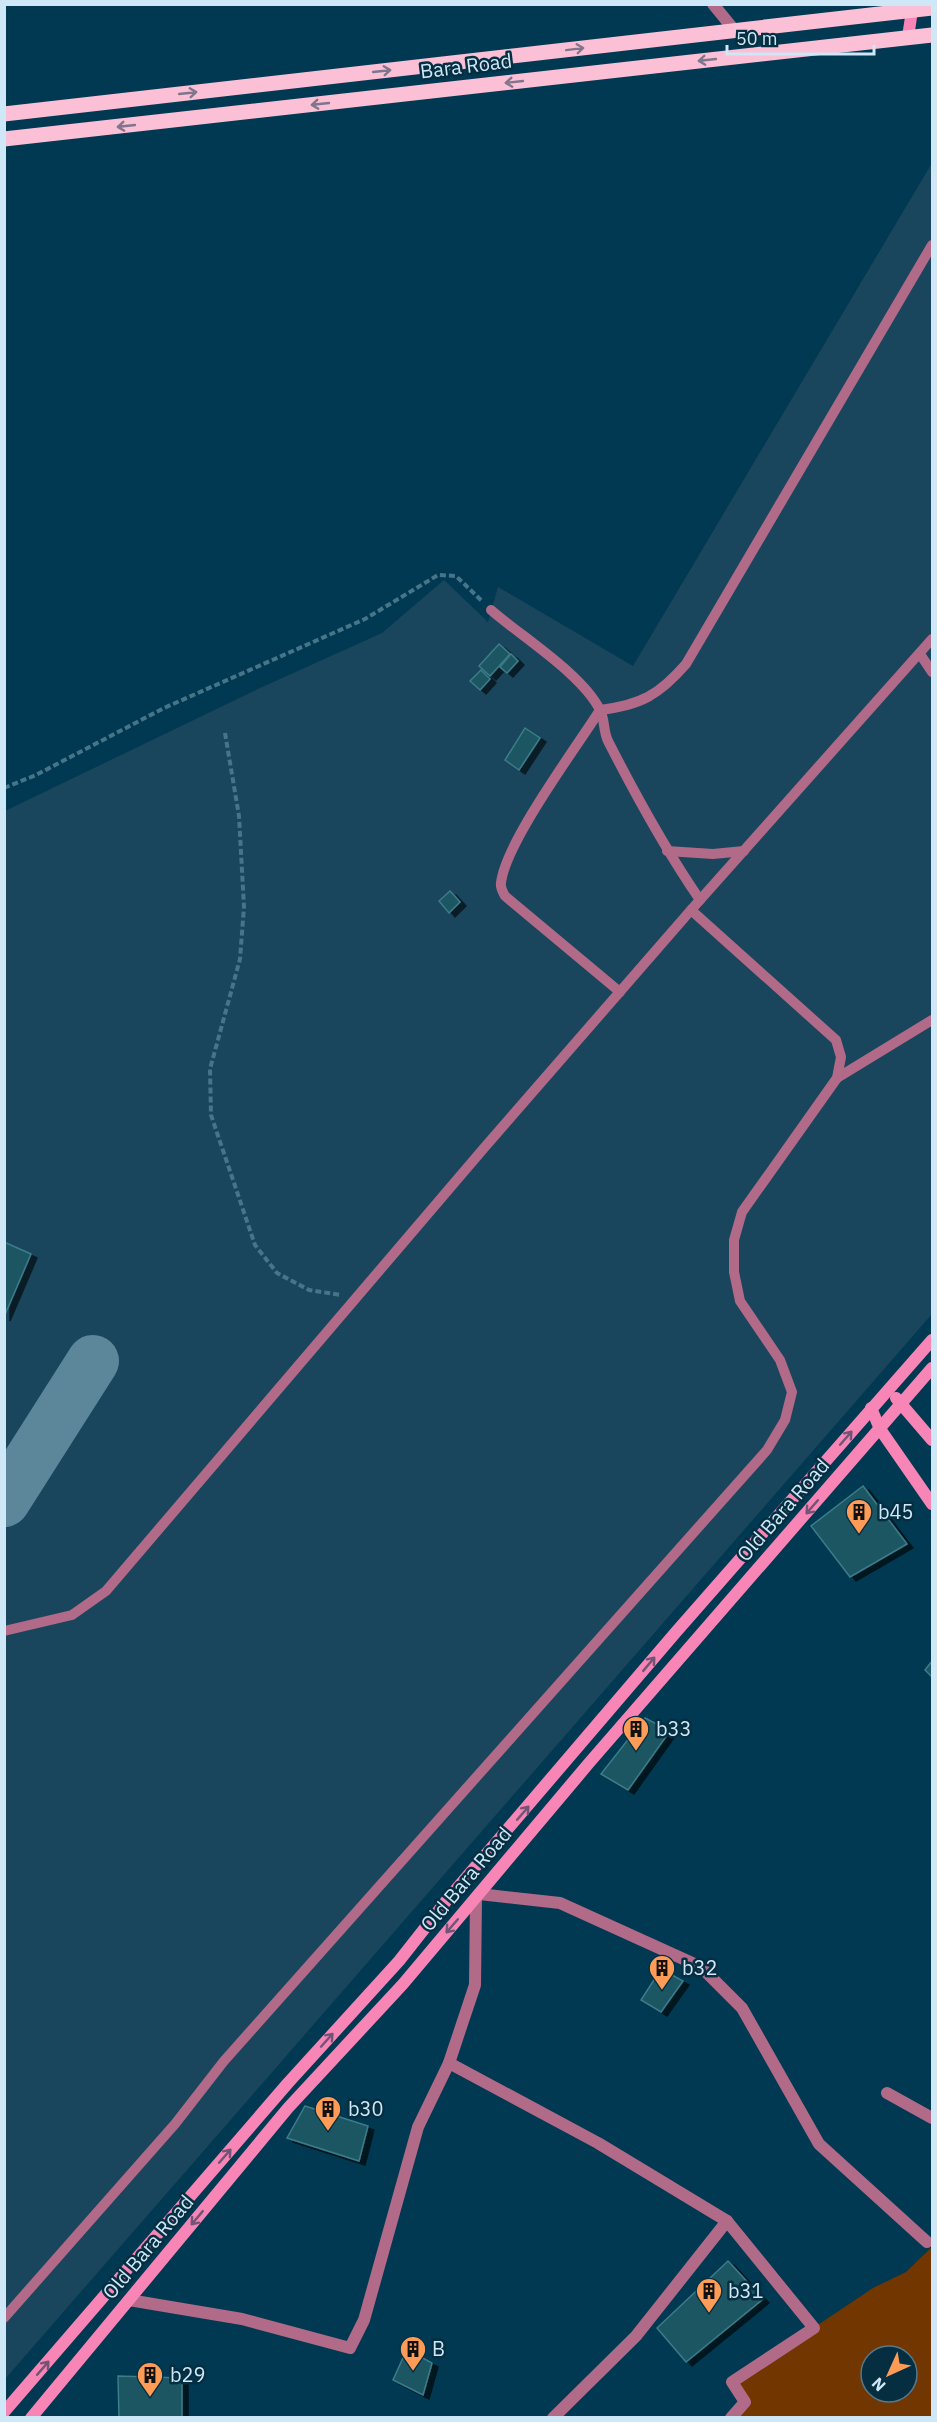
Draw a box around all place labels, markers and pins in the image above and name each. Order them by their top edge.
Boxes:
building icon: b45 [844,1497,874,1535]
place label: b45 [878,1498,914,1525]
building icon: b33 [621,1714,651,1752]
place label: b33 [656,1715,692,1742]
building icon: b32 [647,1953,677,1991]
place label: b32 [682,1954,718,1981]
building icon: b30 [313,2094,343,2132]
place label: b30 [348,2095,384,2122]
building icon: b31 [694,2276,724,2314]
place label: b31 [728,2277,764,2304]
building icon: B [398,2334,428,2372]
place label: B [432,2335,445,2362]
building icon: b29 [135,2360,165,2398]
place label: b29 [170,2361,206,2388]

